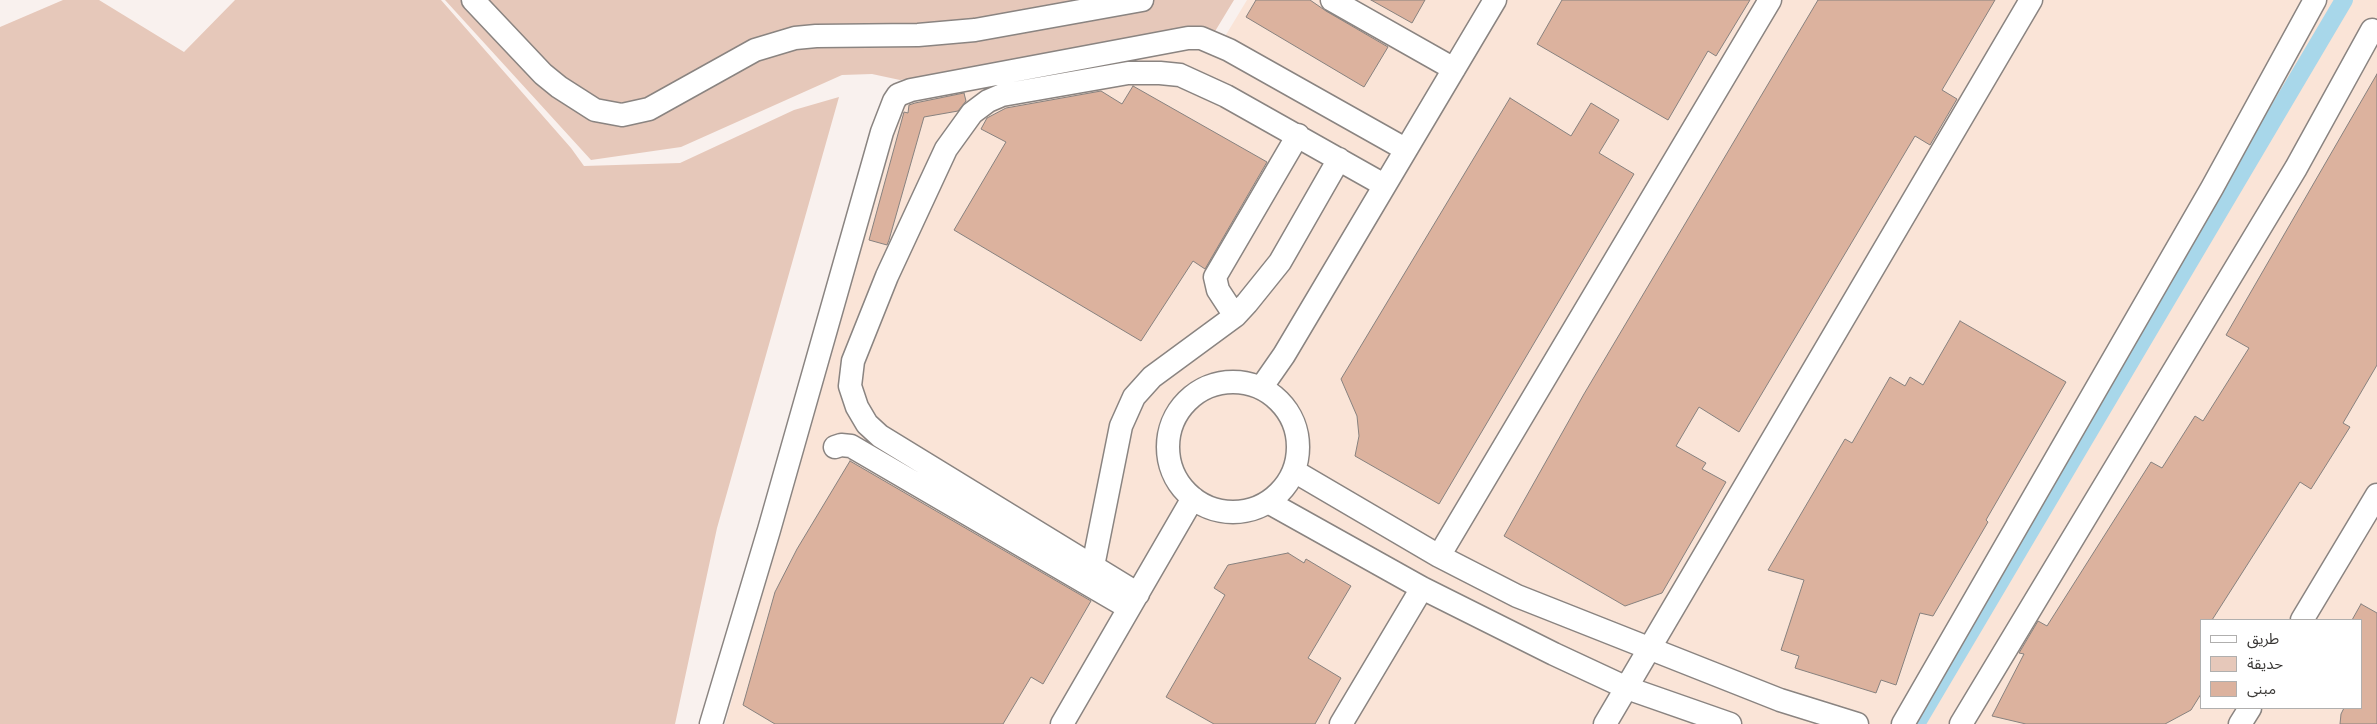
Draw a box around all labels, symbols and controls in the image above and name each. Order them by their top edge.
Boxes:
legend [2200,619,2362,709]
text: طريق [2247,632,2279,647]
text: حديقة [2247,657,2283,672]
text: مبنى [2247,682,2276,697]

